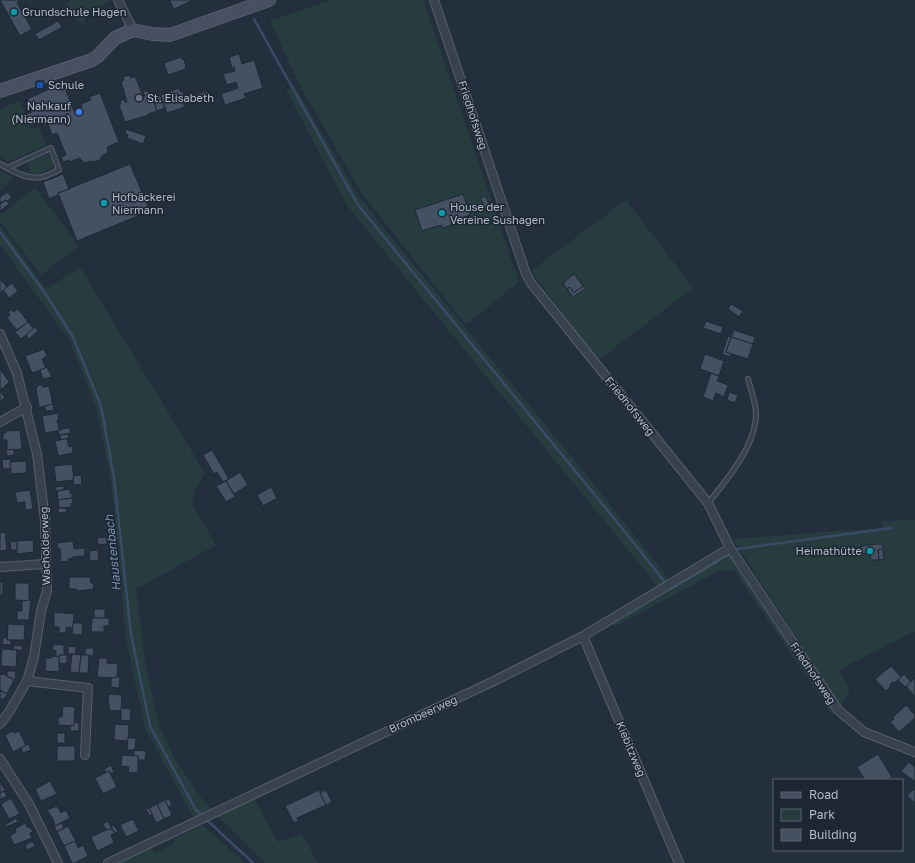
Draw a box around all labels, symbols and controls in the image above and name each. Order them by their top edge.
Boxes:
place label: Grundschule Hagen [22,5,127,18]
marker: Grundschule Hagen [9,7,19,17]
place label: Schule [48,78,84,91]
street label: Friedhofsweg [456,79,491,151]
marker: Schule [35,80,45,90]
place label: St. Elisabeth [147,91,214,104]
marker: St. Elisabeth [134,93,144,103]
place label: Nahkauf (Niermann) [11,99,71,125]
marker: Nahkauf (Niermann) [74,107,84,117]
place label: Hofbäckerei Niermann [112,190,176,216]
marker: Hofbäckerei Niermann [99,198,109,208]
place label: House der Vereine Sushagen [450,200,545,226]
marker: House der Vereine Sushagen [437,208,447,218]
street label: Friedhofsweg [603,374,658,438]
street label: Wacholderweg [37,506,52,586]
water label: Haustenbach [101,513,124,592]
place label: Heimathütte [796,544,862,557]
marker: Heimathütte [865,546,875,556]
street label: Friedhofsweg [788,639,839,706]
street label: Brombeerweg [387,692,459,735]
street label: Kiebitzweg [614,719,649,778]
legend [773,779,903,851]
text: Road [809,787,838,802]
text: Park [809,807,835,822]
text: Building [809,827,857,842]

